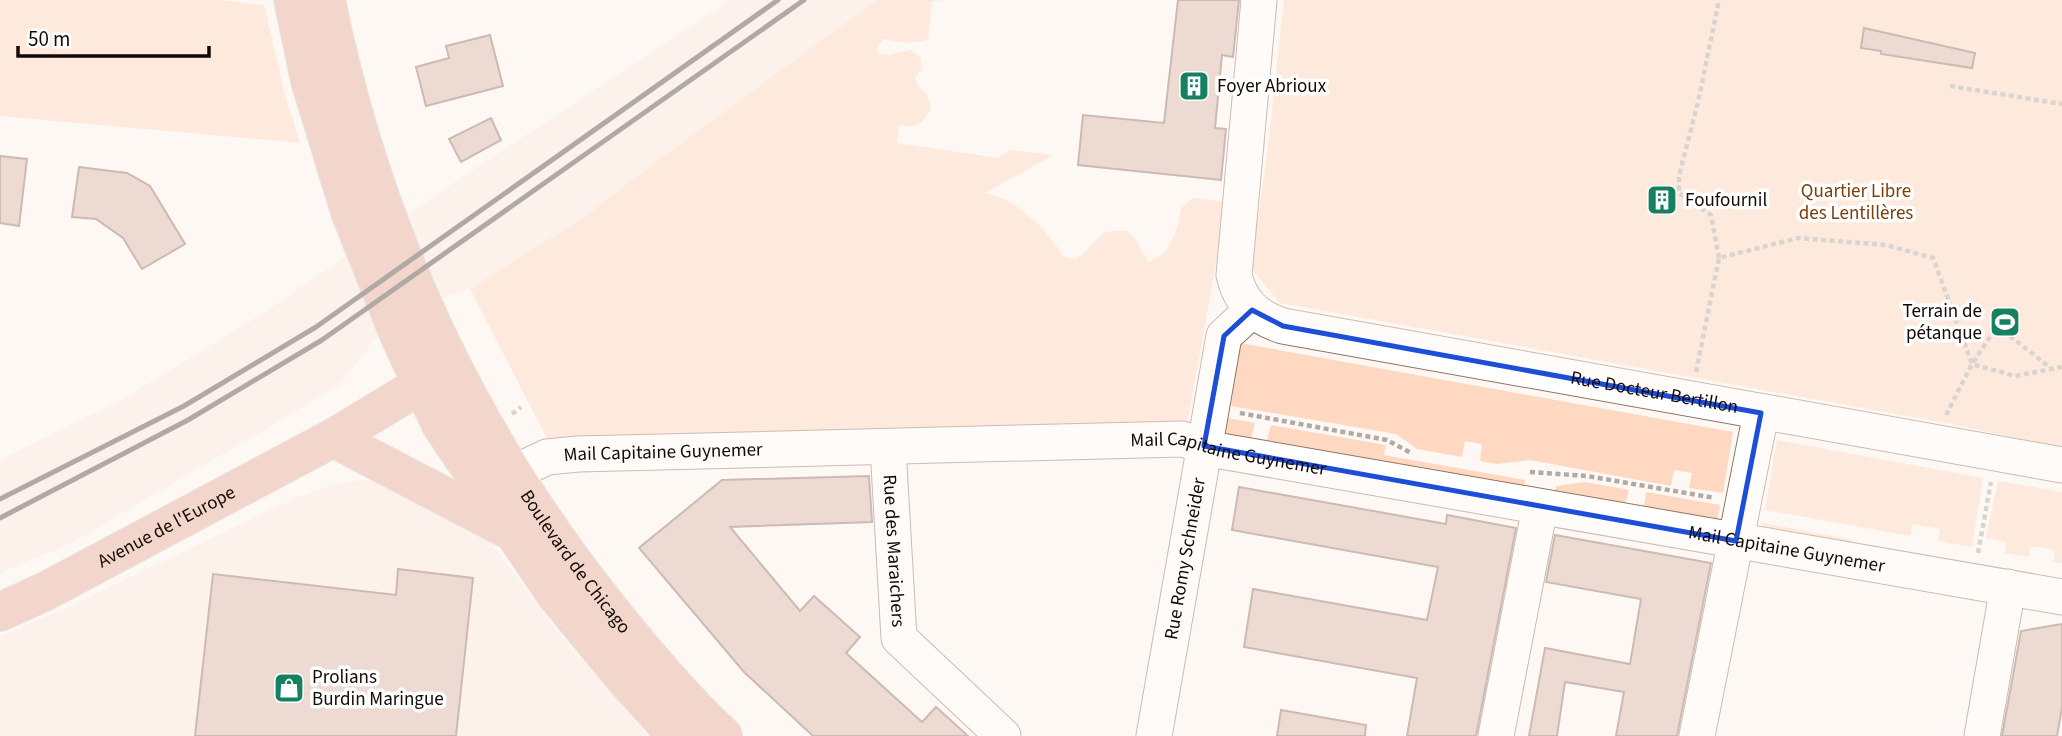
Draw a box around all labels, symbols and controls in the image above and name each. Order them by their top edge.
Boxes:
scale bar [18,14,208,58]
text: 50 m [28,24,70,54]
building icon: Foyer Abrioux [1177,69,1211,103]
place label: Foyer Abrioux [1217,73,1327,100]
park label: Quartier Libre des Lentillères [1799,178,1913,227]
building icon: Foufournil [1645,183,1679,217]
place label: Foufournil [1685,187,1767,214]
place label: Terrain de pétanque [1902,298,1982,347]
sports icon: Terrain de pétanque [1988,305,2022,339]
street label: Rue Docteur Bertillon [1568,364,1741,421]
street label: Mail Capitaine Guynemer [1130,425,1329,483]
street label: Mail Capitaine Guynemer [562,436,763,469]
street label: Rue des Maraichers [876,474,912,628]
street label: Rue Romy Schneider [1158,475,1213,642]
street label: Avenue de l'Europe [93,479,240,575]
street label: Boulevard de Chicago [513,485,637,639]
street label: Mail Capitaine Guynemer [1686,519,1887,580]
place label: Prolians Burdin Maringue [312,664,444,713]
shop icon: Prolians Burdin Maringue [272,671,306,705]

